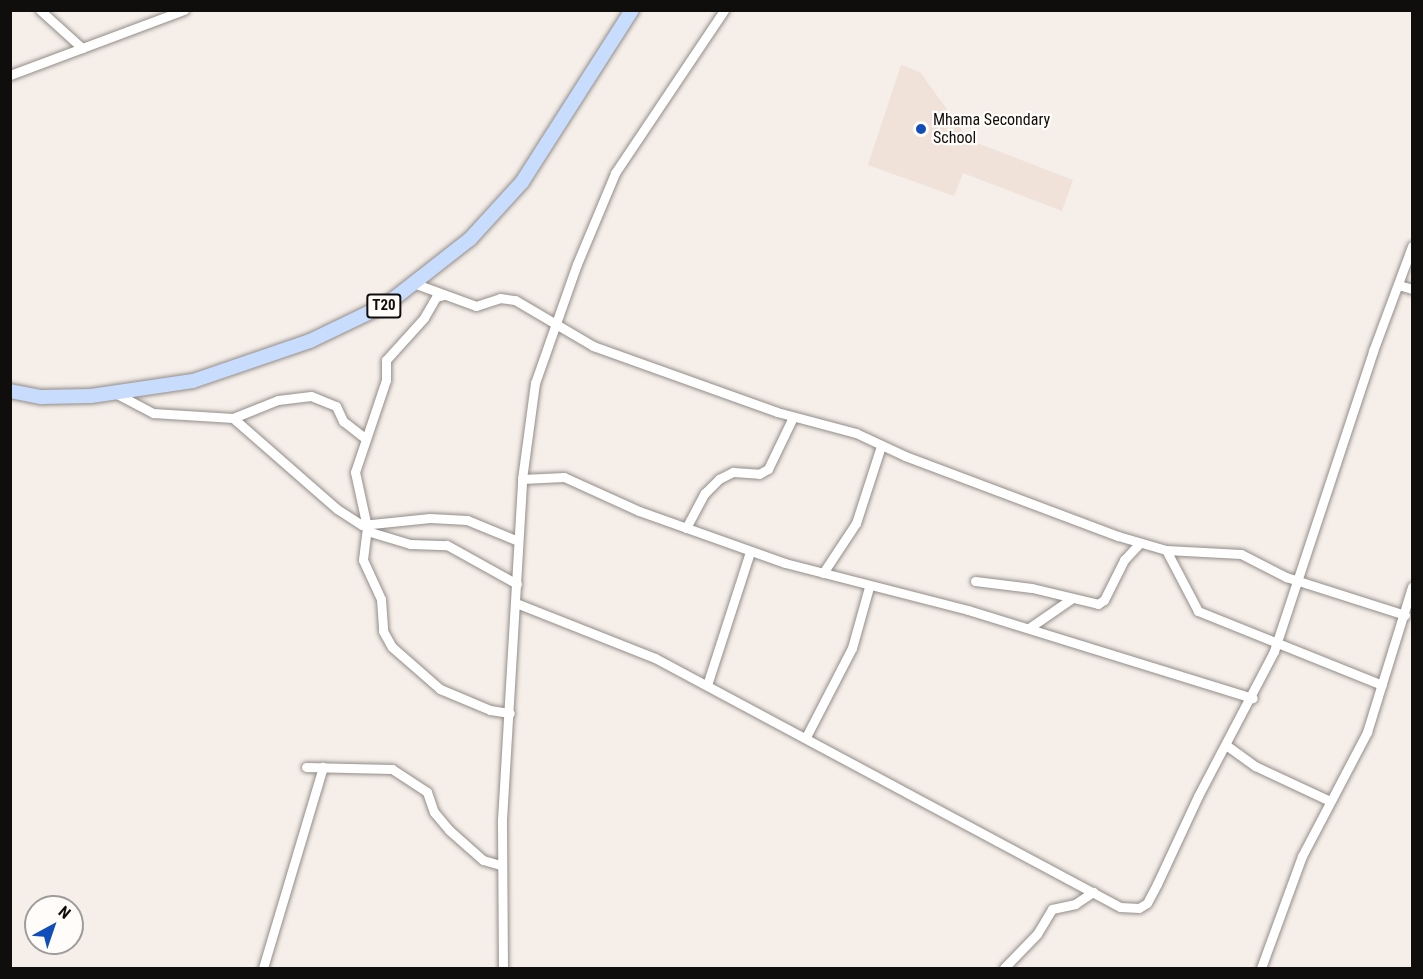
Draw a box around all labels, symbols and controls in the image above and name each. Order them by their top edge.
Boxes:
place label: Mhama Secondary School [933,110,1050,148]
marker: Mhama Secondary School [914,122,928,136]
road number: T20 [366,294,402,318]
north arrow [24,895,84,955]
text: N [55,902,74,923]

